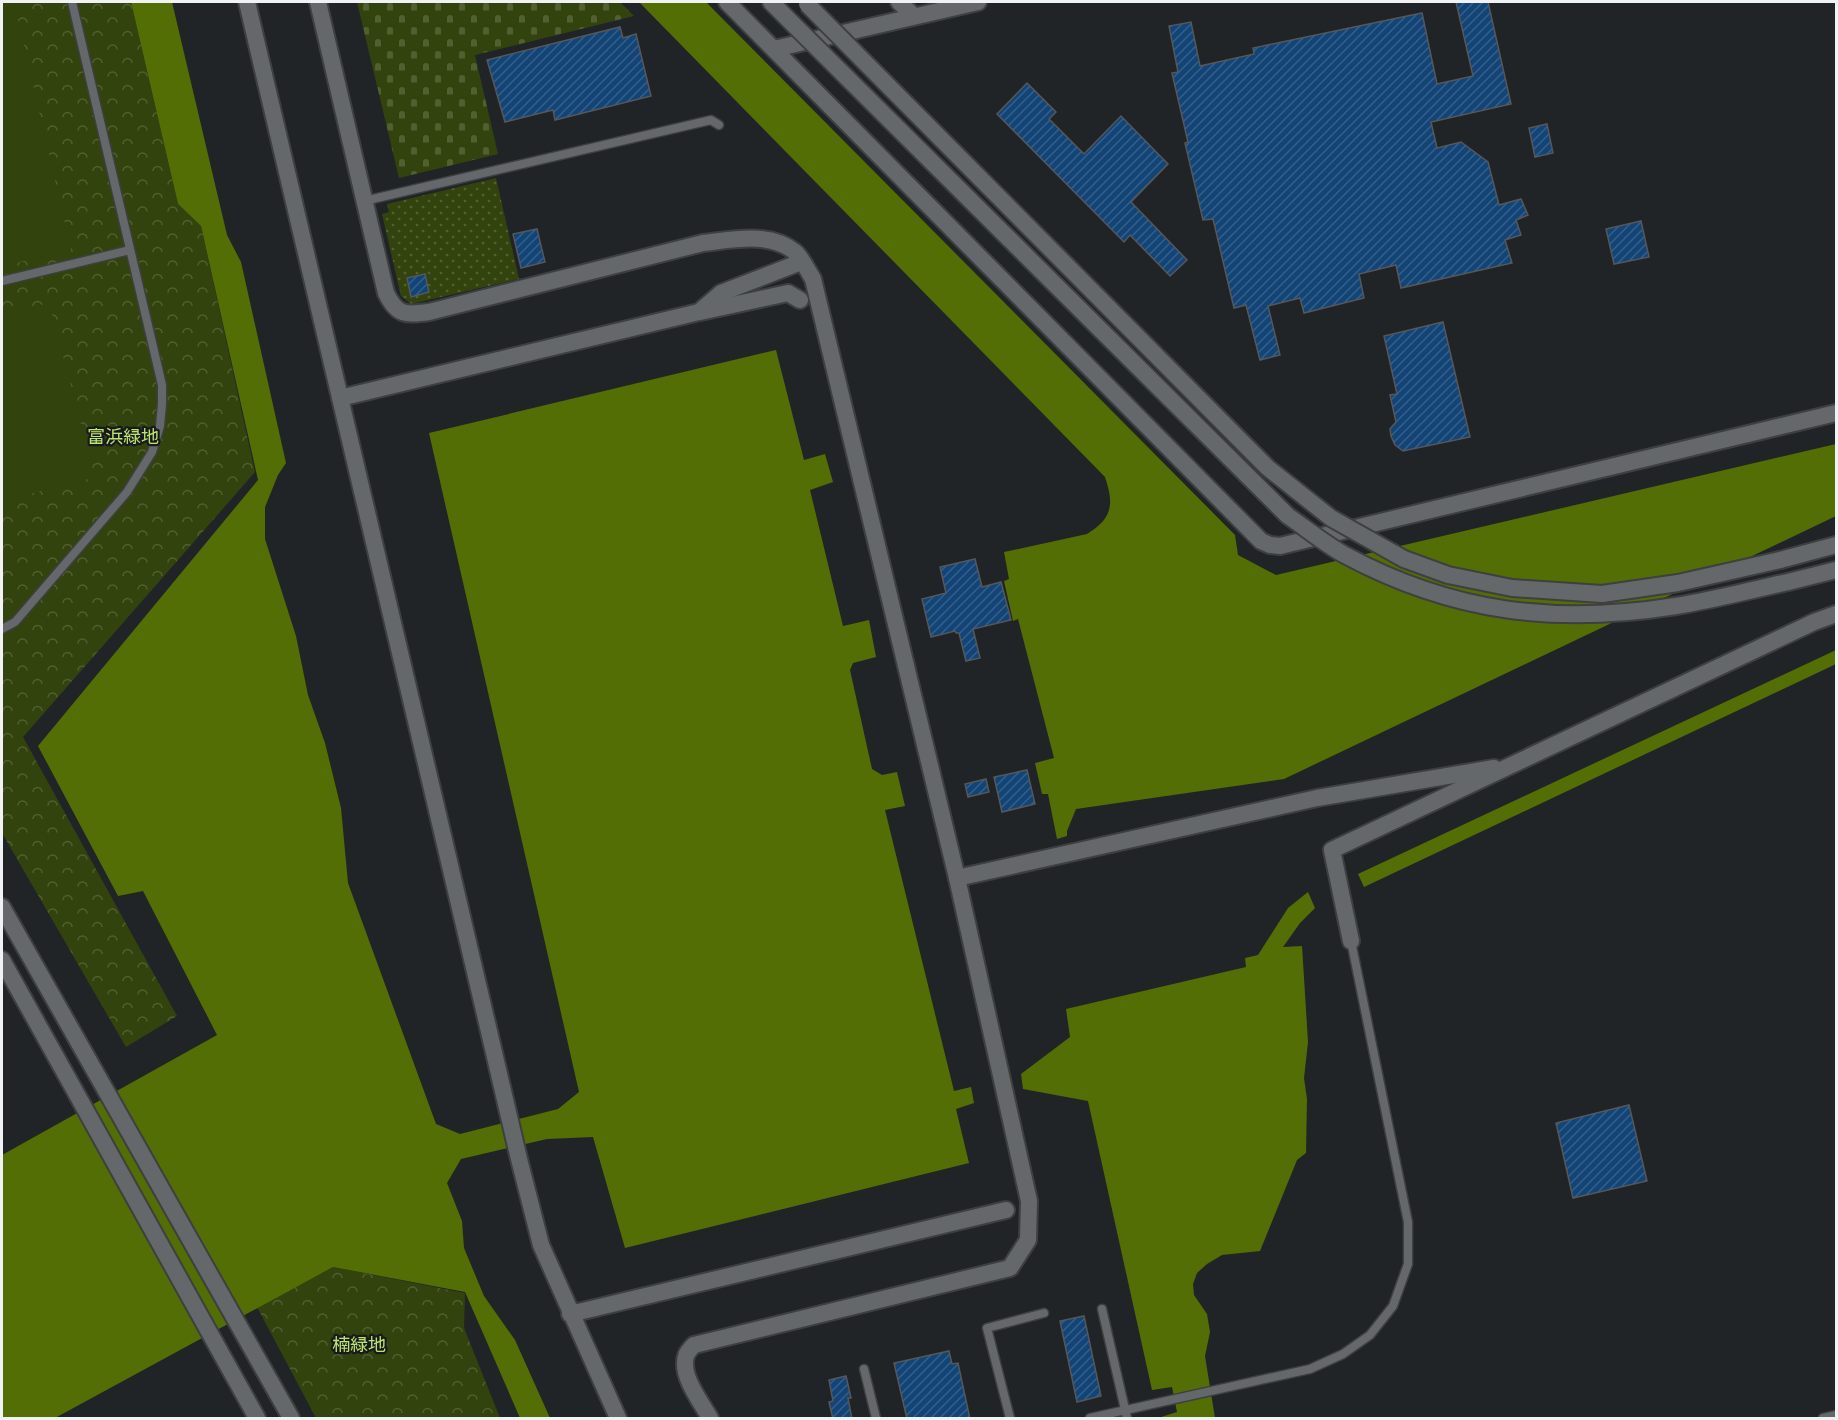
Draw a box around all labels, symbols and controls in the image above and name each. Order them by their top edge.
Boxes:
park label: 富浜緑地 [87,426,159,448]
park label: 楠緑地 [332,1334,386,1356]

